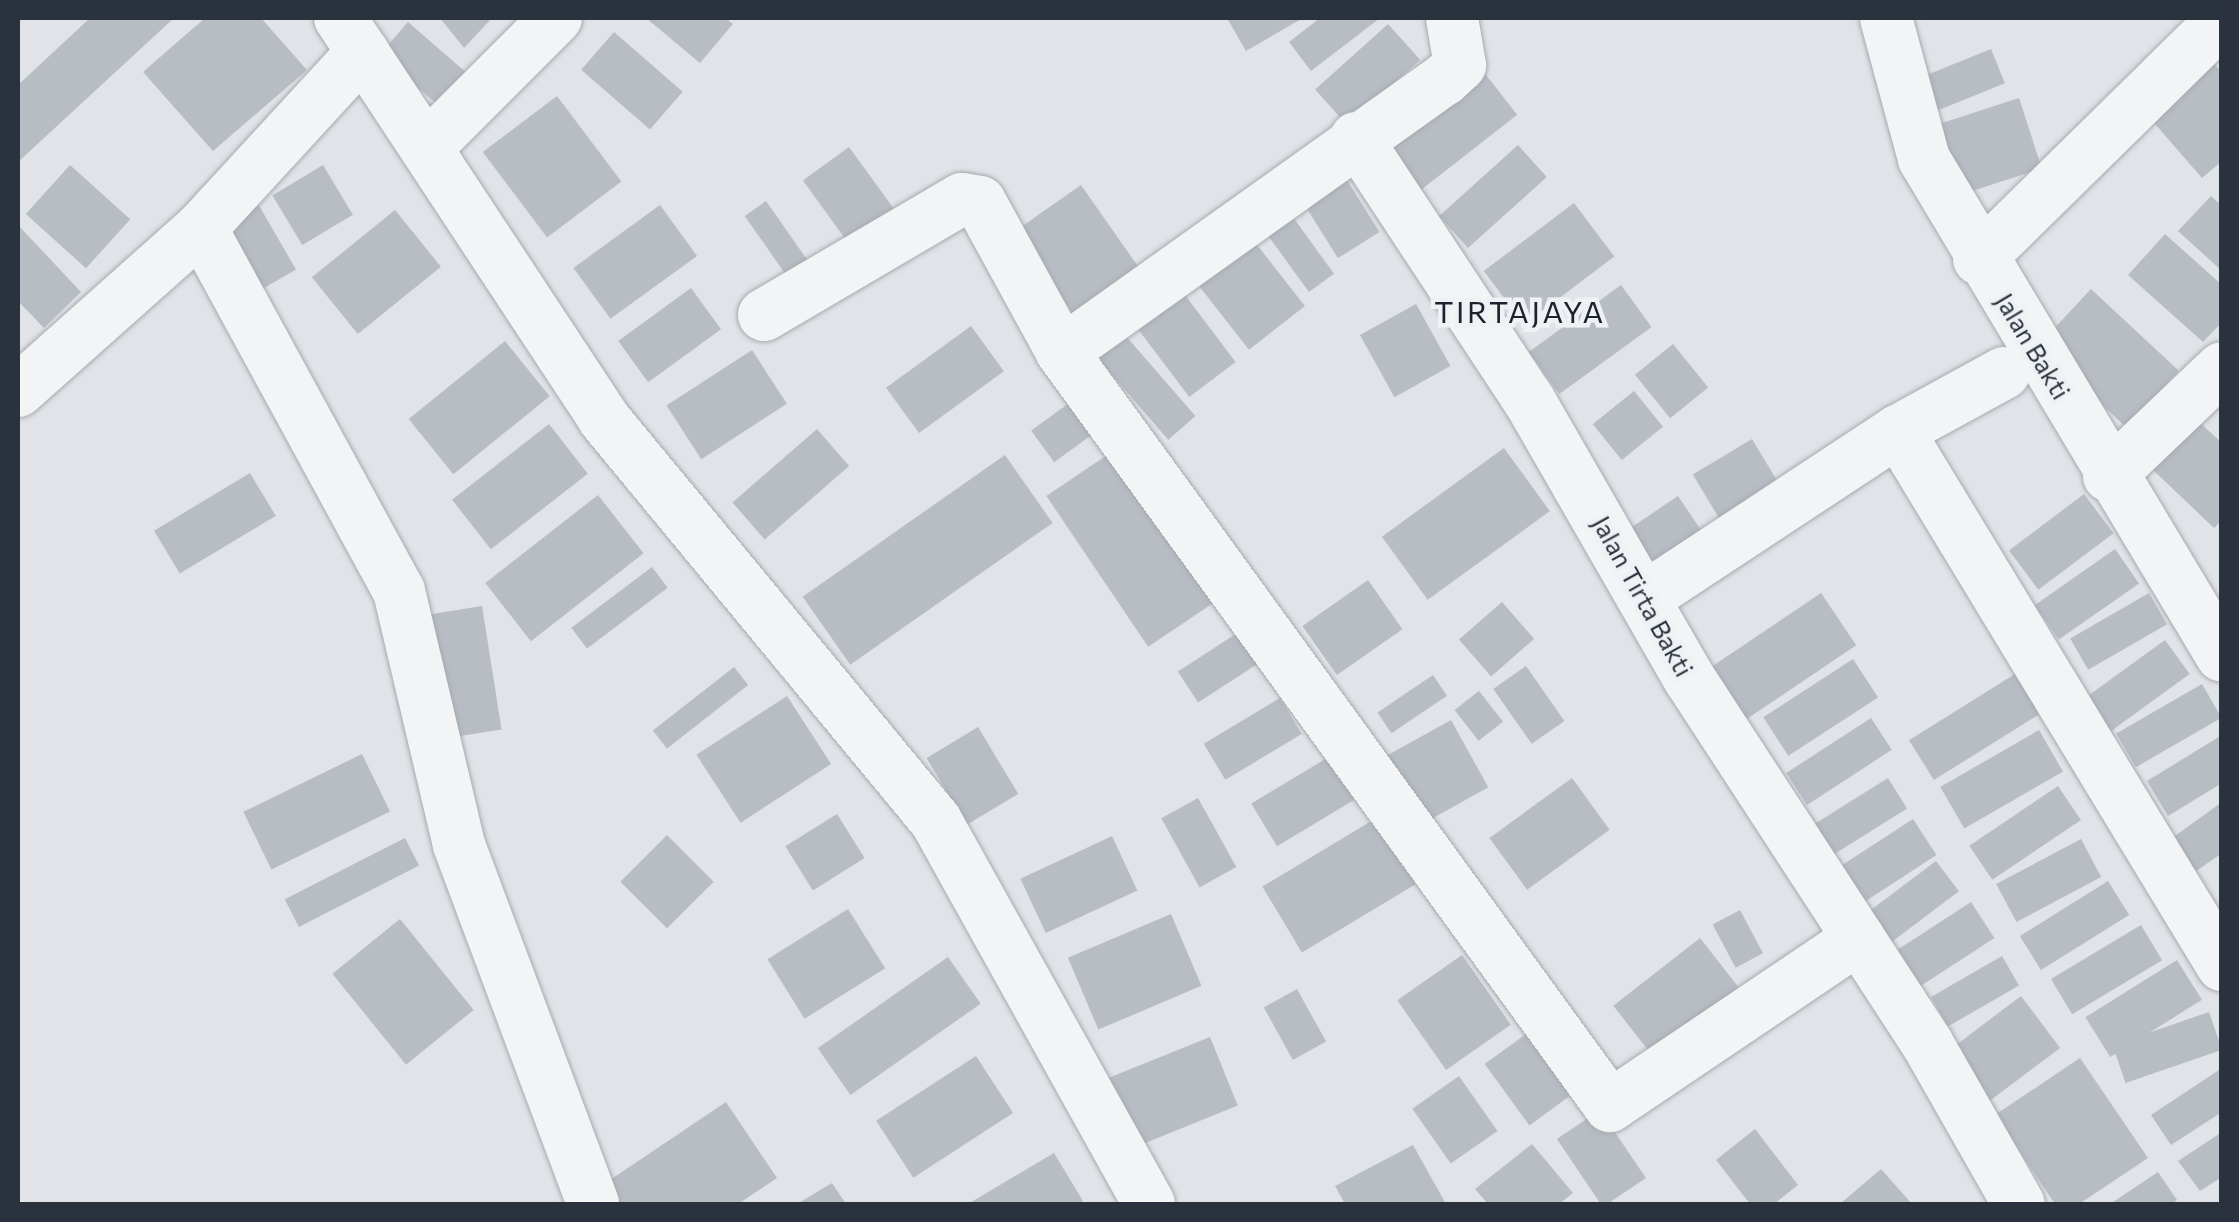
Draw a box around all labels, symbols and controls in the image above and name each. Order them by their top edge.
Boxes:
street label: Jalan Bakti [1990,288,2076,404]
district label: TIRTAJAYA [1434,293,1606,329]
street label: Jalan Tirta Bakti [1587,511,1699,681]

